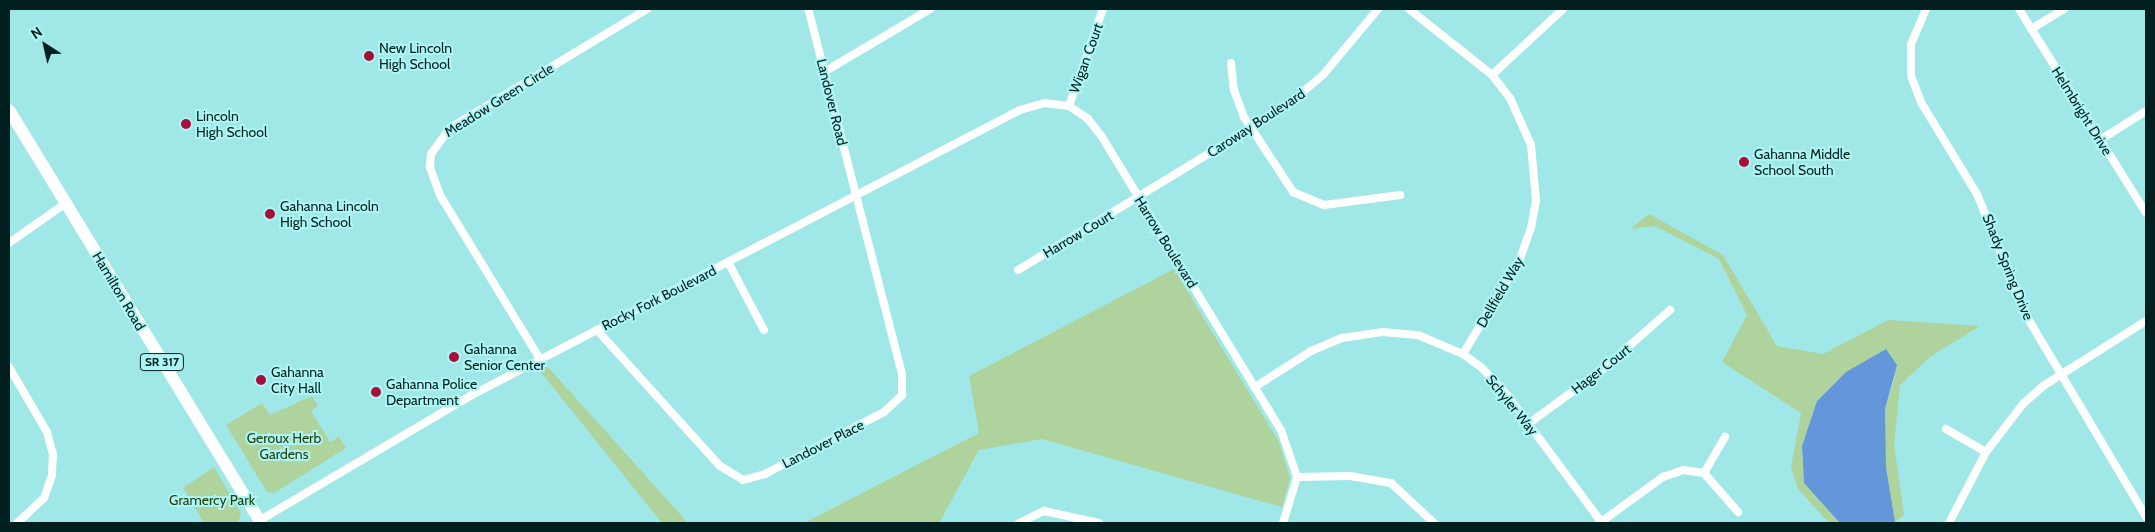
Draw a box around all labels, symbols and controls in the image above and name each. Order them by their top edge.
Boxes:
north arrow [20,20,70,70]
street label: Wigan Court [1066,21,1106,95]
text: N [27,22,46,43]
place label: New Lincoln High School [379,40,452,72]
marker: New Lincoln High School [363,50,375,62]
street label: Landover Road [813,57,851,147]
street label: Meadow Green Circle [441,60,557,140]
street label: Helmbright Drive [2048,64,2116,158]
street label: Caroway Boulevard [1204,85,1308,161]
place label: Lincoln High School [196,108,267,140]
marker: Lincoln High School [180,118,192,130]
place label: Gahanna Middle School South [1754,146,1850,178]
marker: Gahanna Middle School South [1738,156,1750,168]
street label: Harrow Boulevard [1131,193,1201,291]
place label: Gahanna Lincoln High School [280,198,379,230]
street label: Harrow Court [1040,207,1116,261]
marker: Gahanna Lincoln High School [264,208,276,220]
street label: Shady Spring Drive [1979,211,2037,323]
street label: Hamilton Road [89,249,149,333]
street label: Dellfield Way [1473,254,1527,330]
street label: Rocky Fork Boulevard [599,262,719,334]
place label: Gahanna Senior Center [464,341,545,374]
street label: Hager Court [1568,341,1634,397]
marker: Gahanna Senior Center [448,351,460,363]
road number: SR 317 [140,352,184,372]
place label: Gahanna City Hall [271,364,324,397]
street label: Schyler Way [1482,371,1542,439]
marker: Gahanna City Hall [255,374,267,386]
place label: Gahanna Police Department [386,376,477,408]
marker: Gahanna Police Department [370,386,382,398]
street label: Landover Place [779,416,867,472]
park label: Geroux Herb Gardens [247,430,321,462]
park label: Gramercy Park [169,492,255,508]

